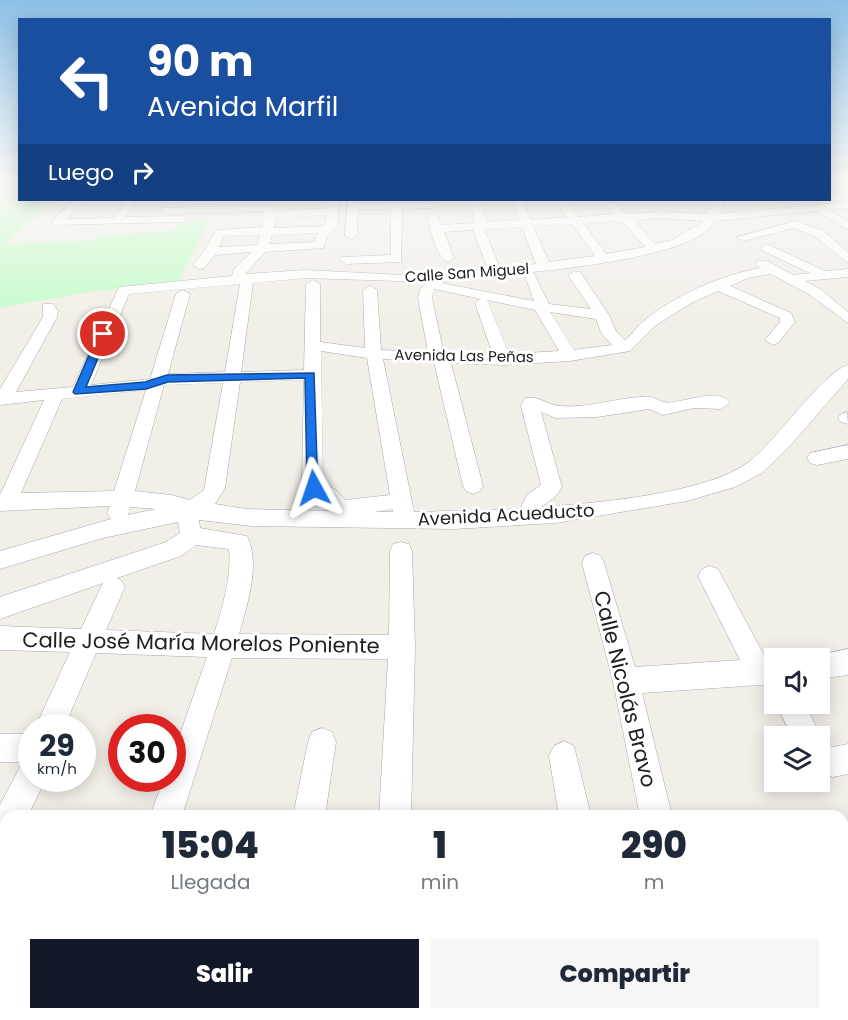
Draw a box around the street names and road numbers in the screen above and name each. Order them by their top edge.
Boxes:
street label: Calle San Miguel [404,258,530,287]
street label: Avenida Las Peñas [394,344,534,367]
street label: Avenida Acueducto [417,497,595,532]
street label: Calle Nicolás Bravo [587,588,664,790]
street label: Calle José María Morelos Poniente [22,625,380,660]

